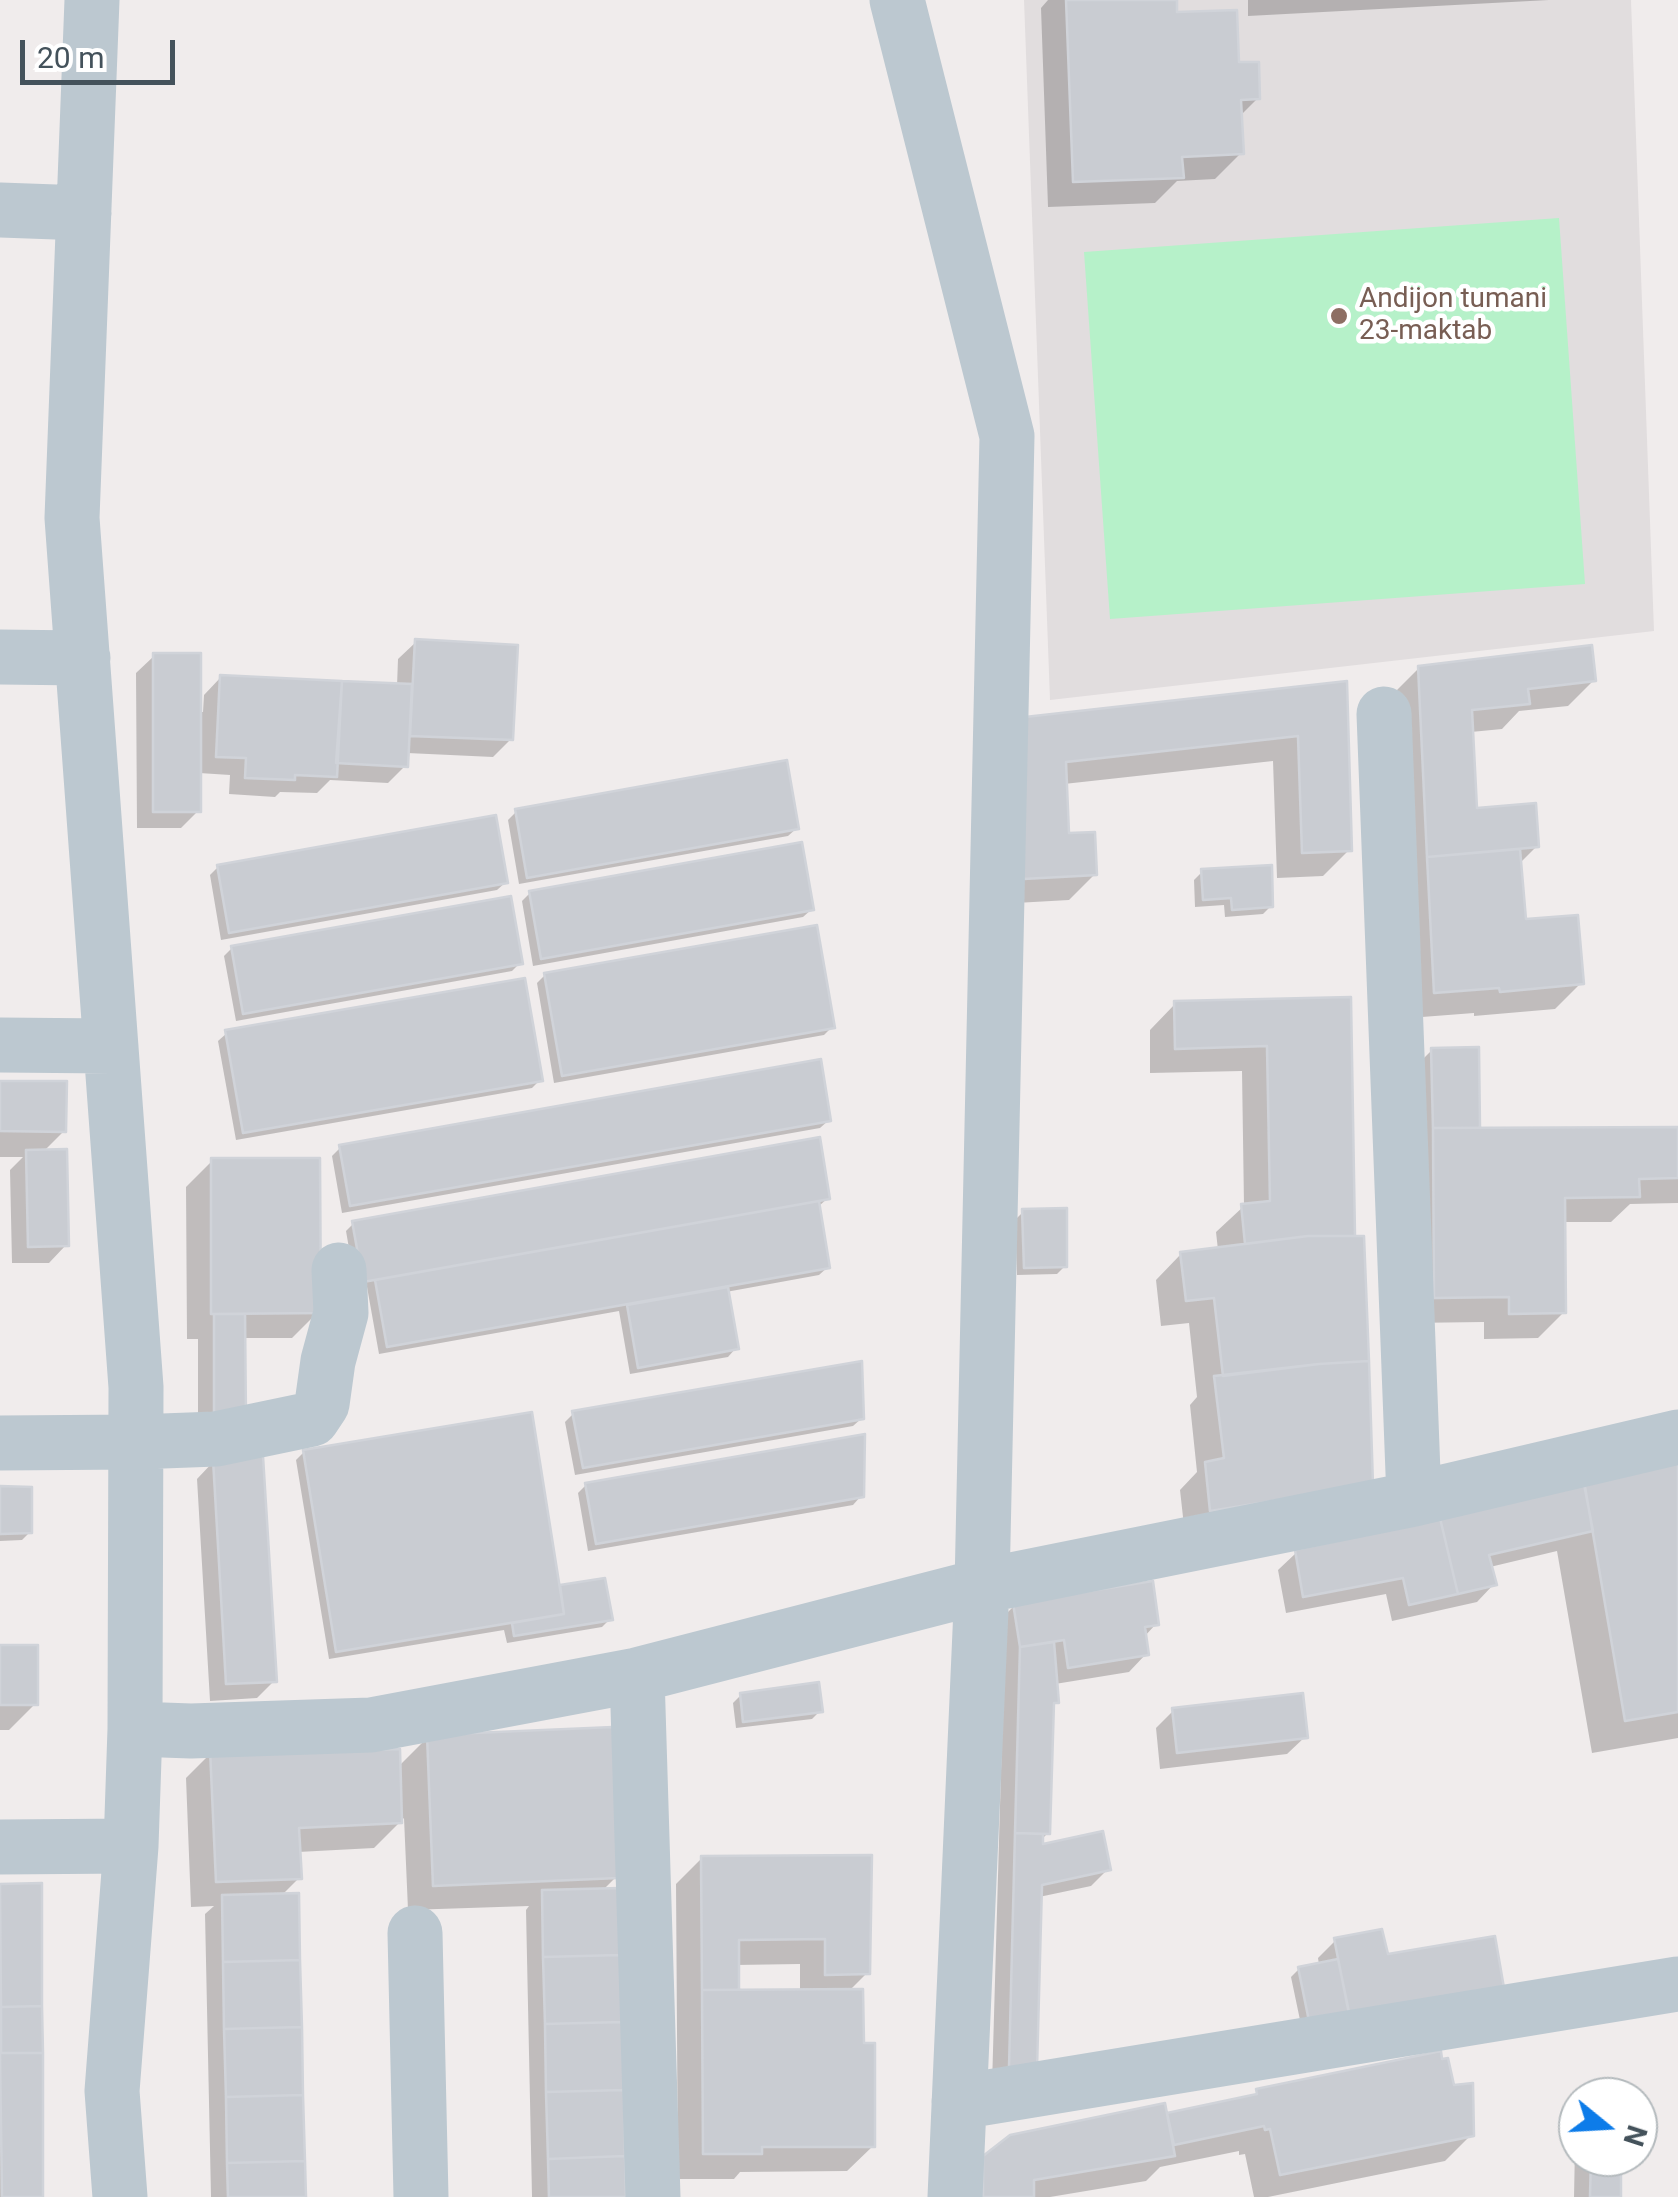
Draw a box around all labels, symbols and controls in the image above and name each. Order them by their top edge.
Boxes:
scale bar [25,20,180,82]
text: 20 m [37,40,104,75]
place label: Andijon tumani 23-maktab [1359,283,1547,349]
marker: Andijon tumani 23-maktab [1328,305,1350,327]
north arrow [1558,2077,1658,2177]
text: N [1616,2121,1654,2150]

